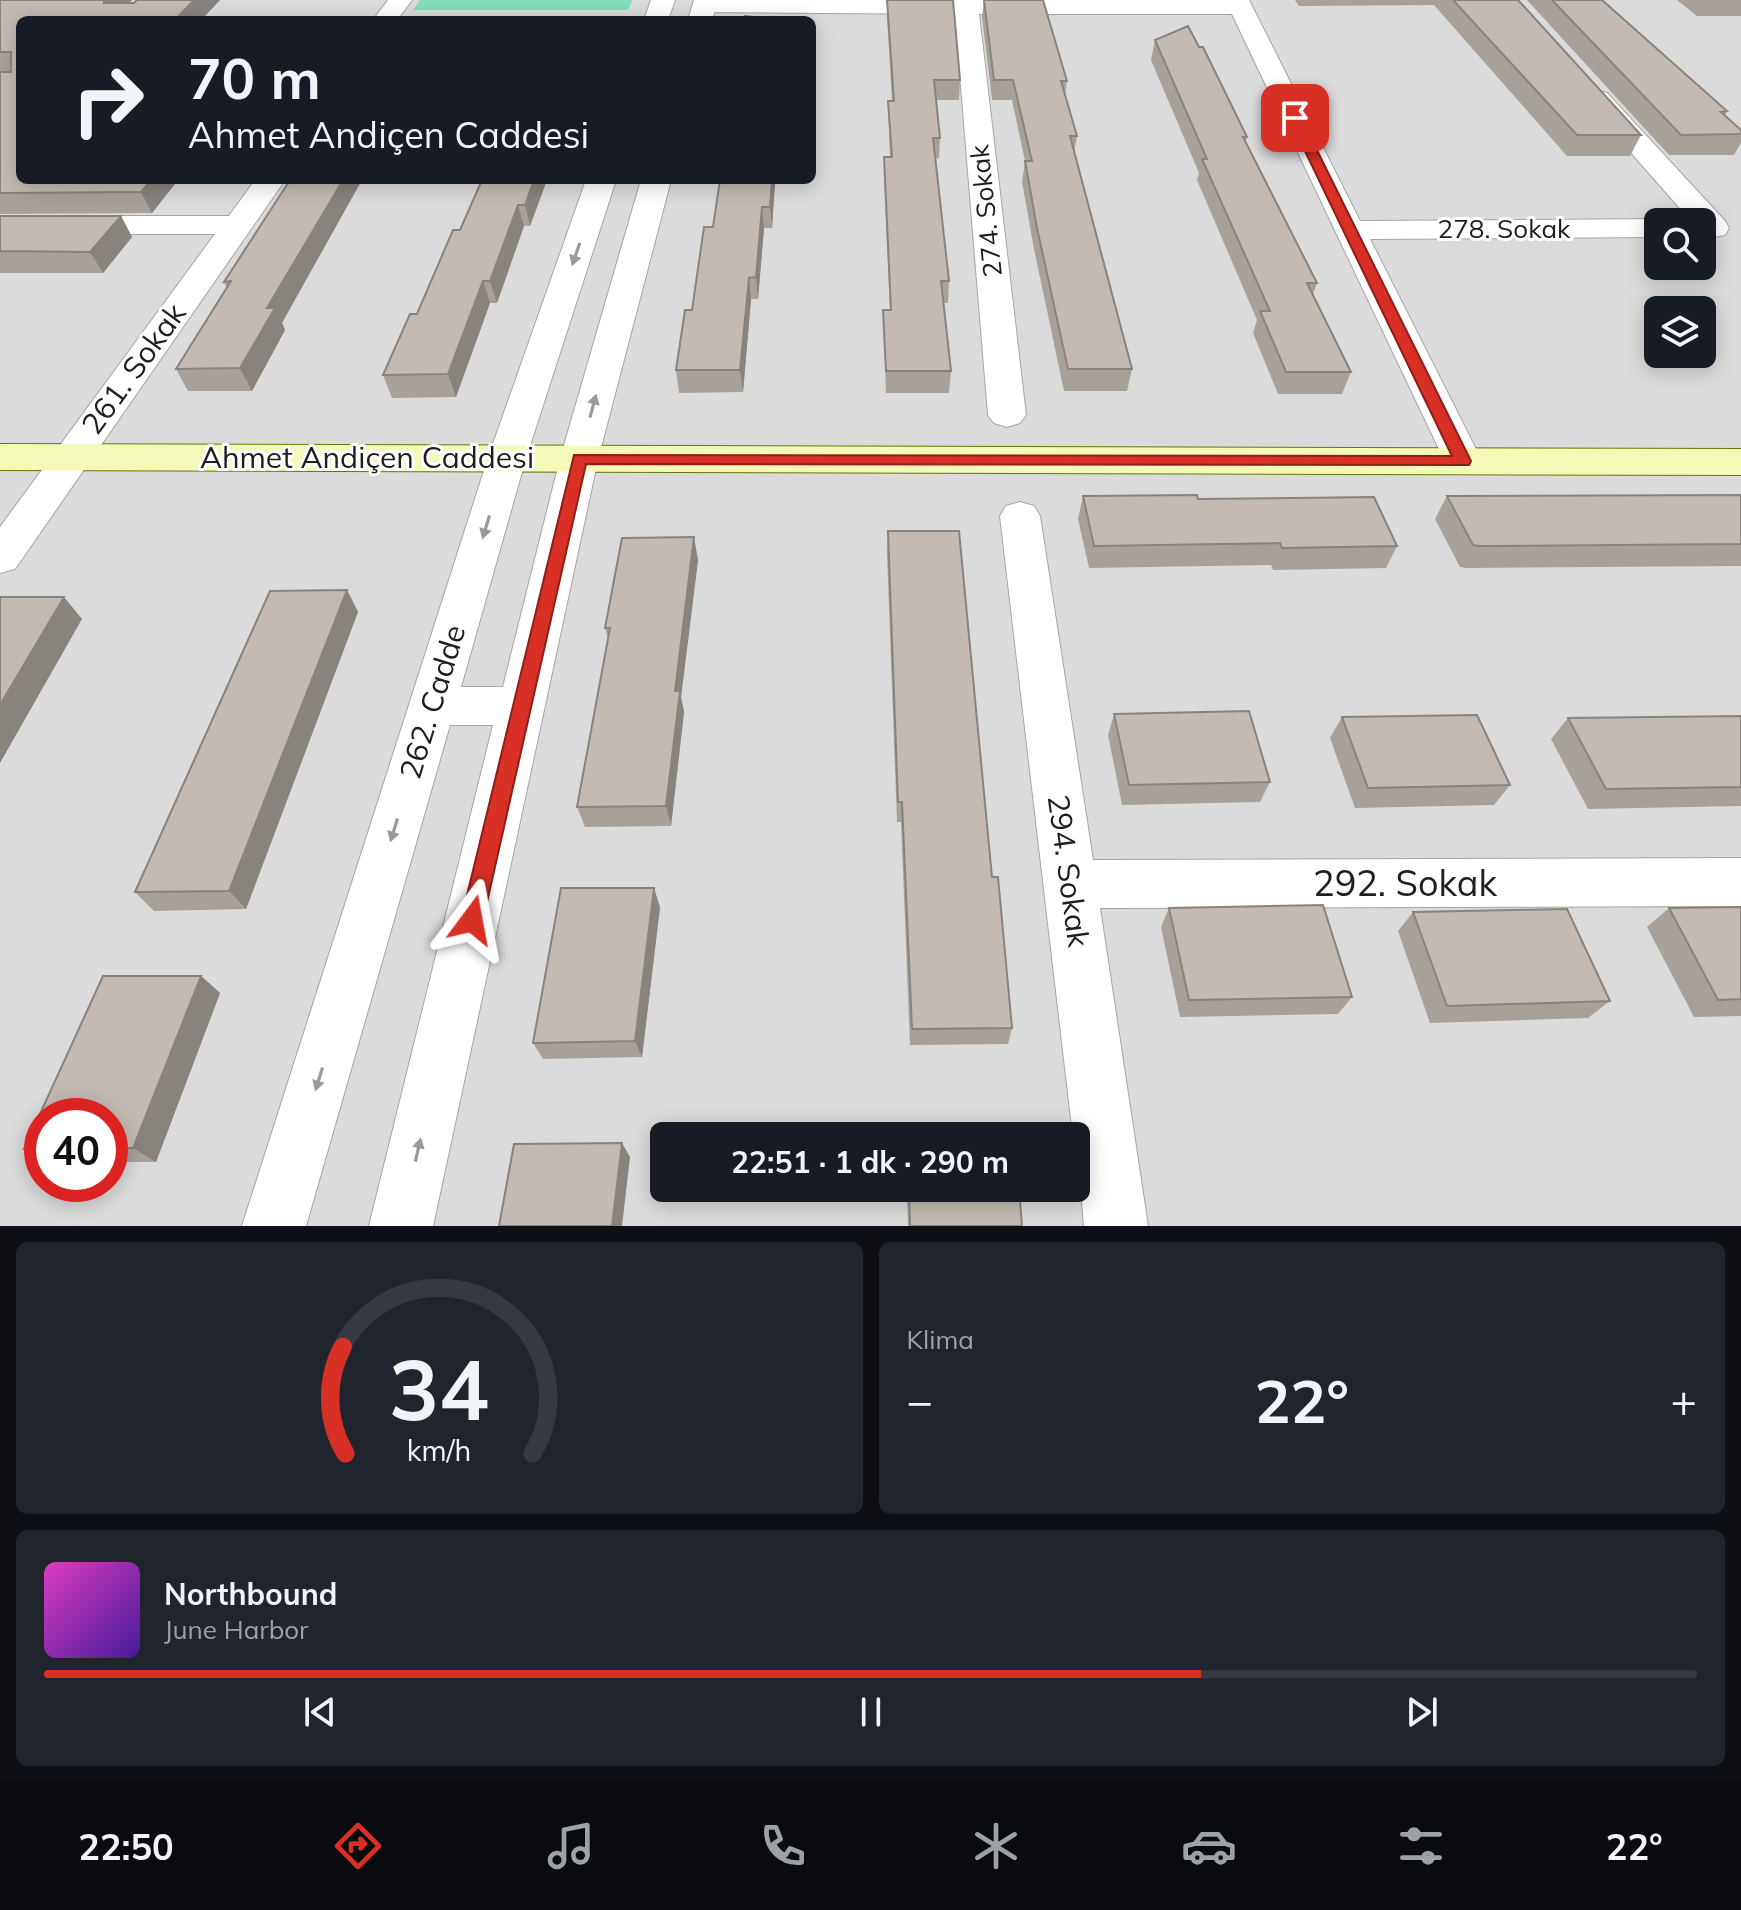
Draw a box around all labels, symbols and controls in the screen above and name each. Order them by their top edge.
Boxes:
text: 70 m [188,43,321,113]
icon: right [56,48,160,152]
pin [1261,84,1329,152]
icon: arrive [1273,96,1317,140]
text: Ahmet Andiçen Caddesi [188,112,589,157]
street label: 274. Sokak [962,143,1009,279]
map controls [1644,208,1716,368]
button: search [1644,208,1716,280]
street label: 278. Sokak [1438,212,1571,245]
one-way arrow [570,242,582,266]
street label: 261. Sokak [73,295,194,442]
button: layers [1644,296,1716,368]
one-way arrow [588,394,600,419]
street label: Ahmet Andiçen Caddesi [200,438,534,476]
one-way arrow [479,516,492,540]
street label: 262. Cadde [391,620,473,783]
street label: 294. Sokak [1040,792,1099,950]
one-way arrow [387,818,400,842]
street label: 292. Sokak [1313,860,1497,905]
position arrow [430,878,514,962]
one-way arrow [312,1067,325,1091]
speed limit sign: 40 [24,1098,128,1202]
one-way arrow [413,1137,425,1162]
text: 22:51 · 1 dk · 290 m [731,1143,1009,1181]
text: Klima [907,1323,974,1356]
text: 34 [389,1336,489,1441]
text: 22° [1254,1363,1349,1438]
text: − [907,1373,933,1428]
text: + [1671,1373,1697,1428]
text: km/h [407,1432,472,1468]
text: Northbound [164,1575,337,1613]
text: June Harbor [164,1613,309,1646]
icon: previous [298,1690,342,1734]
icon: pause [849,1690,893,1734]
icon: next [1400,1690,1444,1734]
icon: directions [330,1818,386,1874]
icon: music [543,1818,599,1874]
icon: phone [755,1818,811,1874]
icon: climate [968,1818,1024,1874]
icon: car [1181,1818,1237,1874]
icon: filters [1393,1818,1449,1874]
text: 22:50 [78,1824,174,1869]
text: 22° [1606,1824,1663,1869]

